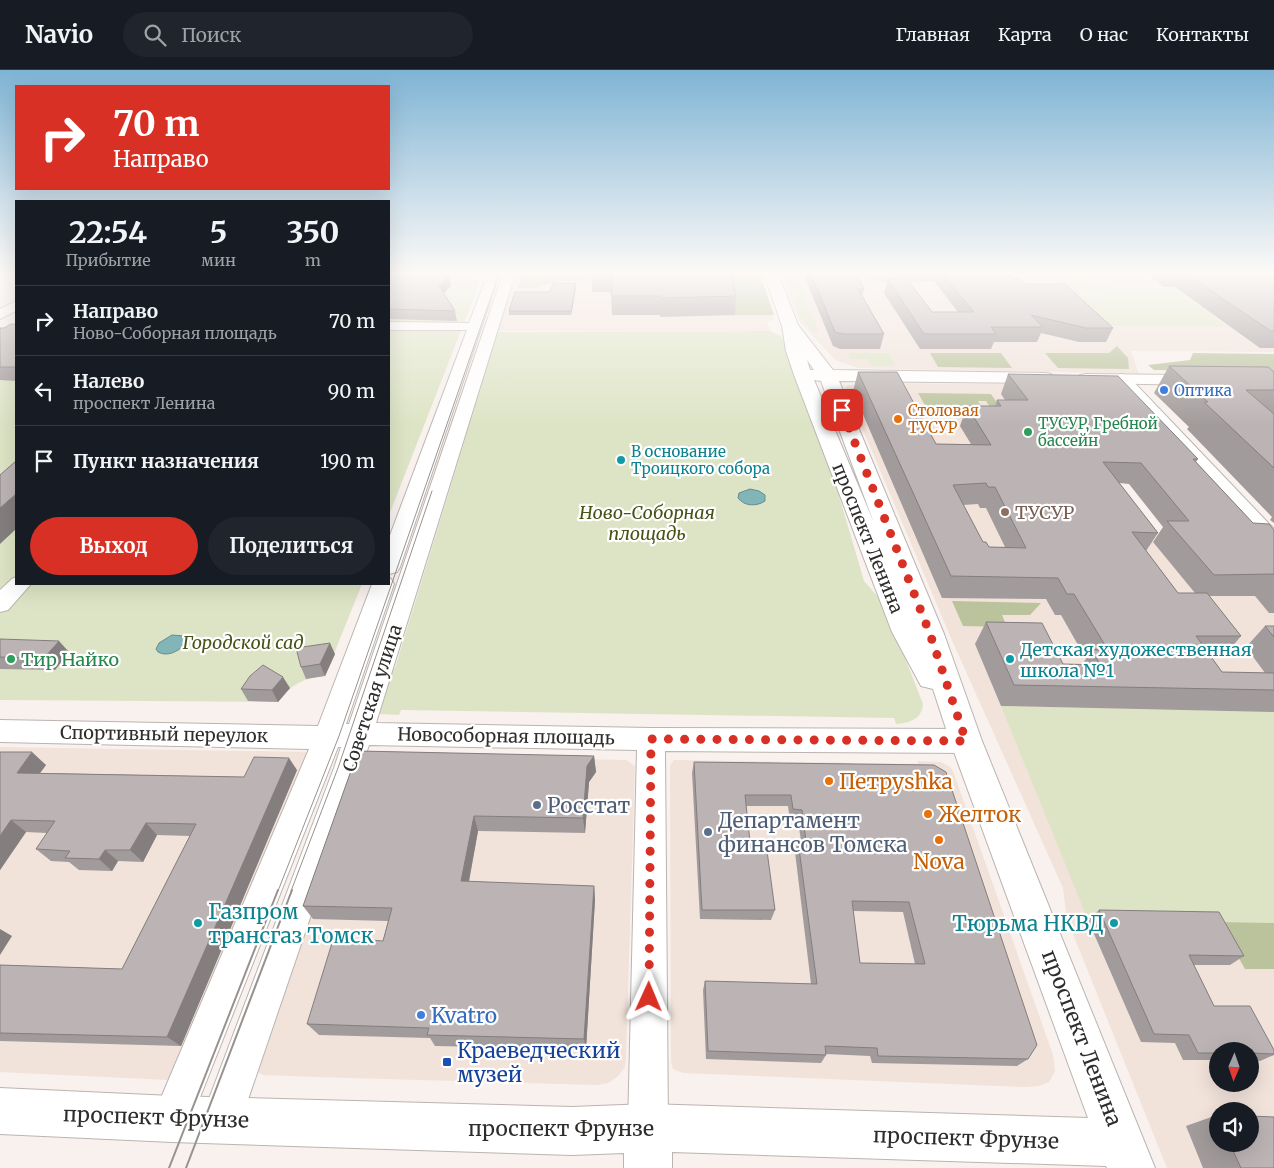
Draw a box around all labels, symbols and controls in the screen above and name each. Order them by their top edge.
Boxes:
search box [123,12,473,57]
text: Navio [25,19,93,50]
icon: search [141,21,169,49]
text: Поиск [181,23,241,47]
text: Главная [895,23,970,46]
text: Карта [998,23,1052,46]
text: О нас [1080,23,1128,46]
text: Контакты [1156,23,1249,46]
text: 70 m [113,102,200,146]
icon: right [30,105,95,170]
text: Направо [113,145,209,173]
text: 22:54 [69,213,147,251]
text: 5 [210,213,227,251]
text: 350 [287,213,339,251]
text: Прибытие [66,250,151,270]
text: мин [201,250,236,270]
text: m [305,250,321,270]
text: Направо [73,299,158,323]
icon: right [30,307,58,335]
text: 70 m [329,309,375,333]
text: Ново-Соборная площадь [73,323,277,343]
text: Налево [73,369,144,393]
icon: left [30,377,58,405]
text: 90 m [328,379,375,403]
place label: Оптика [1174,381,1232,400]
marker: Оптика [1158,384,1170,396]
pin [821,389,863,431]
text: проспект Ленина [73,393,215,413]
icon: arrive [828,396,856,424]
place label: Столовая ТУСУР [908,401,979,437]
marker: Столовая ТУСУР [892,413,904,425]
place label: ТУСУР, Гребной бассейн [1038,414,1158,450]
marker: ТУСУР, Гребной бассейн [1022,426,1034,438]
place label: В основание Троицкого собора [631,442,770,478]
icon: arrive [30,447,58,475]
text: Пункт назначения [73,449,259,473]
text: 190 m [320,449,375,473]
marker: В основание Троицкого собора [615,454,627,466]
street label: проспект Ленина [827,459,909,617]
park label: Ново-Соборная площадь [579,501,715,545]
place label: ТУСУР [1015,501,1075,524]
marker: ТУСУР [999,506,1011,518]
button: Выход [30,517,198,575]
button: Поделиться [208,517,375,575]
street label: Советская улица [337,621,407,775]
park label: Городской сад [182,631,304,654]
place label: Детская художественная школа №1 [1020,638,1252,682]
place label: Тир Найко [21,648,119,671]
marker: Тир Найко [5,653,17,665]
marker: Детская художественная школа №1 [1004,653,1016,665]
street label: Спортивный переулок [60,721,269,747]
street label: Новособорная площадь [397,723,615,749]
place label: Петруshka [839,768,953,795]
marker: Петруshka [823,775,835,787]
place label: Росстат [547,792,630,819]
marker: Росстат [531,799,543,811]
place label: Желток [938,801,1021,828]
place label: Департамент финансов Томска [718,807,908,858]
marker: Желток [922,808,934,820]
marker: Департамент финансов Томска [702,826,714,838]
marker: Nova [933,834,945,846]
place label: Nova [913,848,965,875]
place label: Газпром трансгаз Томск [208,898,374,949]
place label: Тюрьма НКВД [952,910,1104,937]
marker: Газпром трансгаз Томск [192,917,204,929]
marker: Тюрьма НКВД [1108,917,1120,929]
street label: проспект Ленина [1036,946,1128,1130]
position arrow [622,970,674,1022]
place label: Kvatro [431,1002,497,1029]
marker: Kvatro [415,1009,427,1021]
place label: Краеведческий музей [457,1037,620,1088]
north arrow [1209,1042,1259,1092]
map controls [1209,1042,1259,1152]
marker: Краеведческий музей [441,1056,453,1068]
street label: проспект Фрунзе [63,1100,250,1134]
button: sound [1209,1102,1259,1152]
street label: проспект Фрунзе [468,1115,654,1142]
street label: проспект Фрунзе [873,1121,1060,1155]

